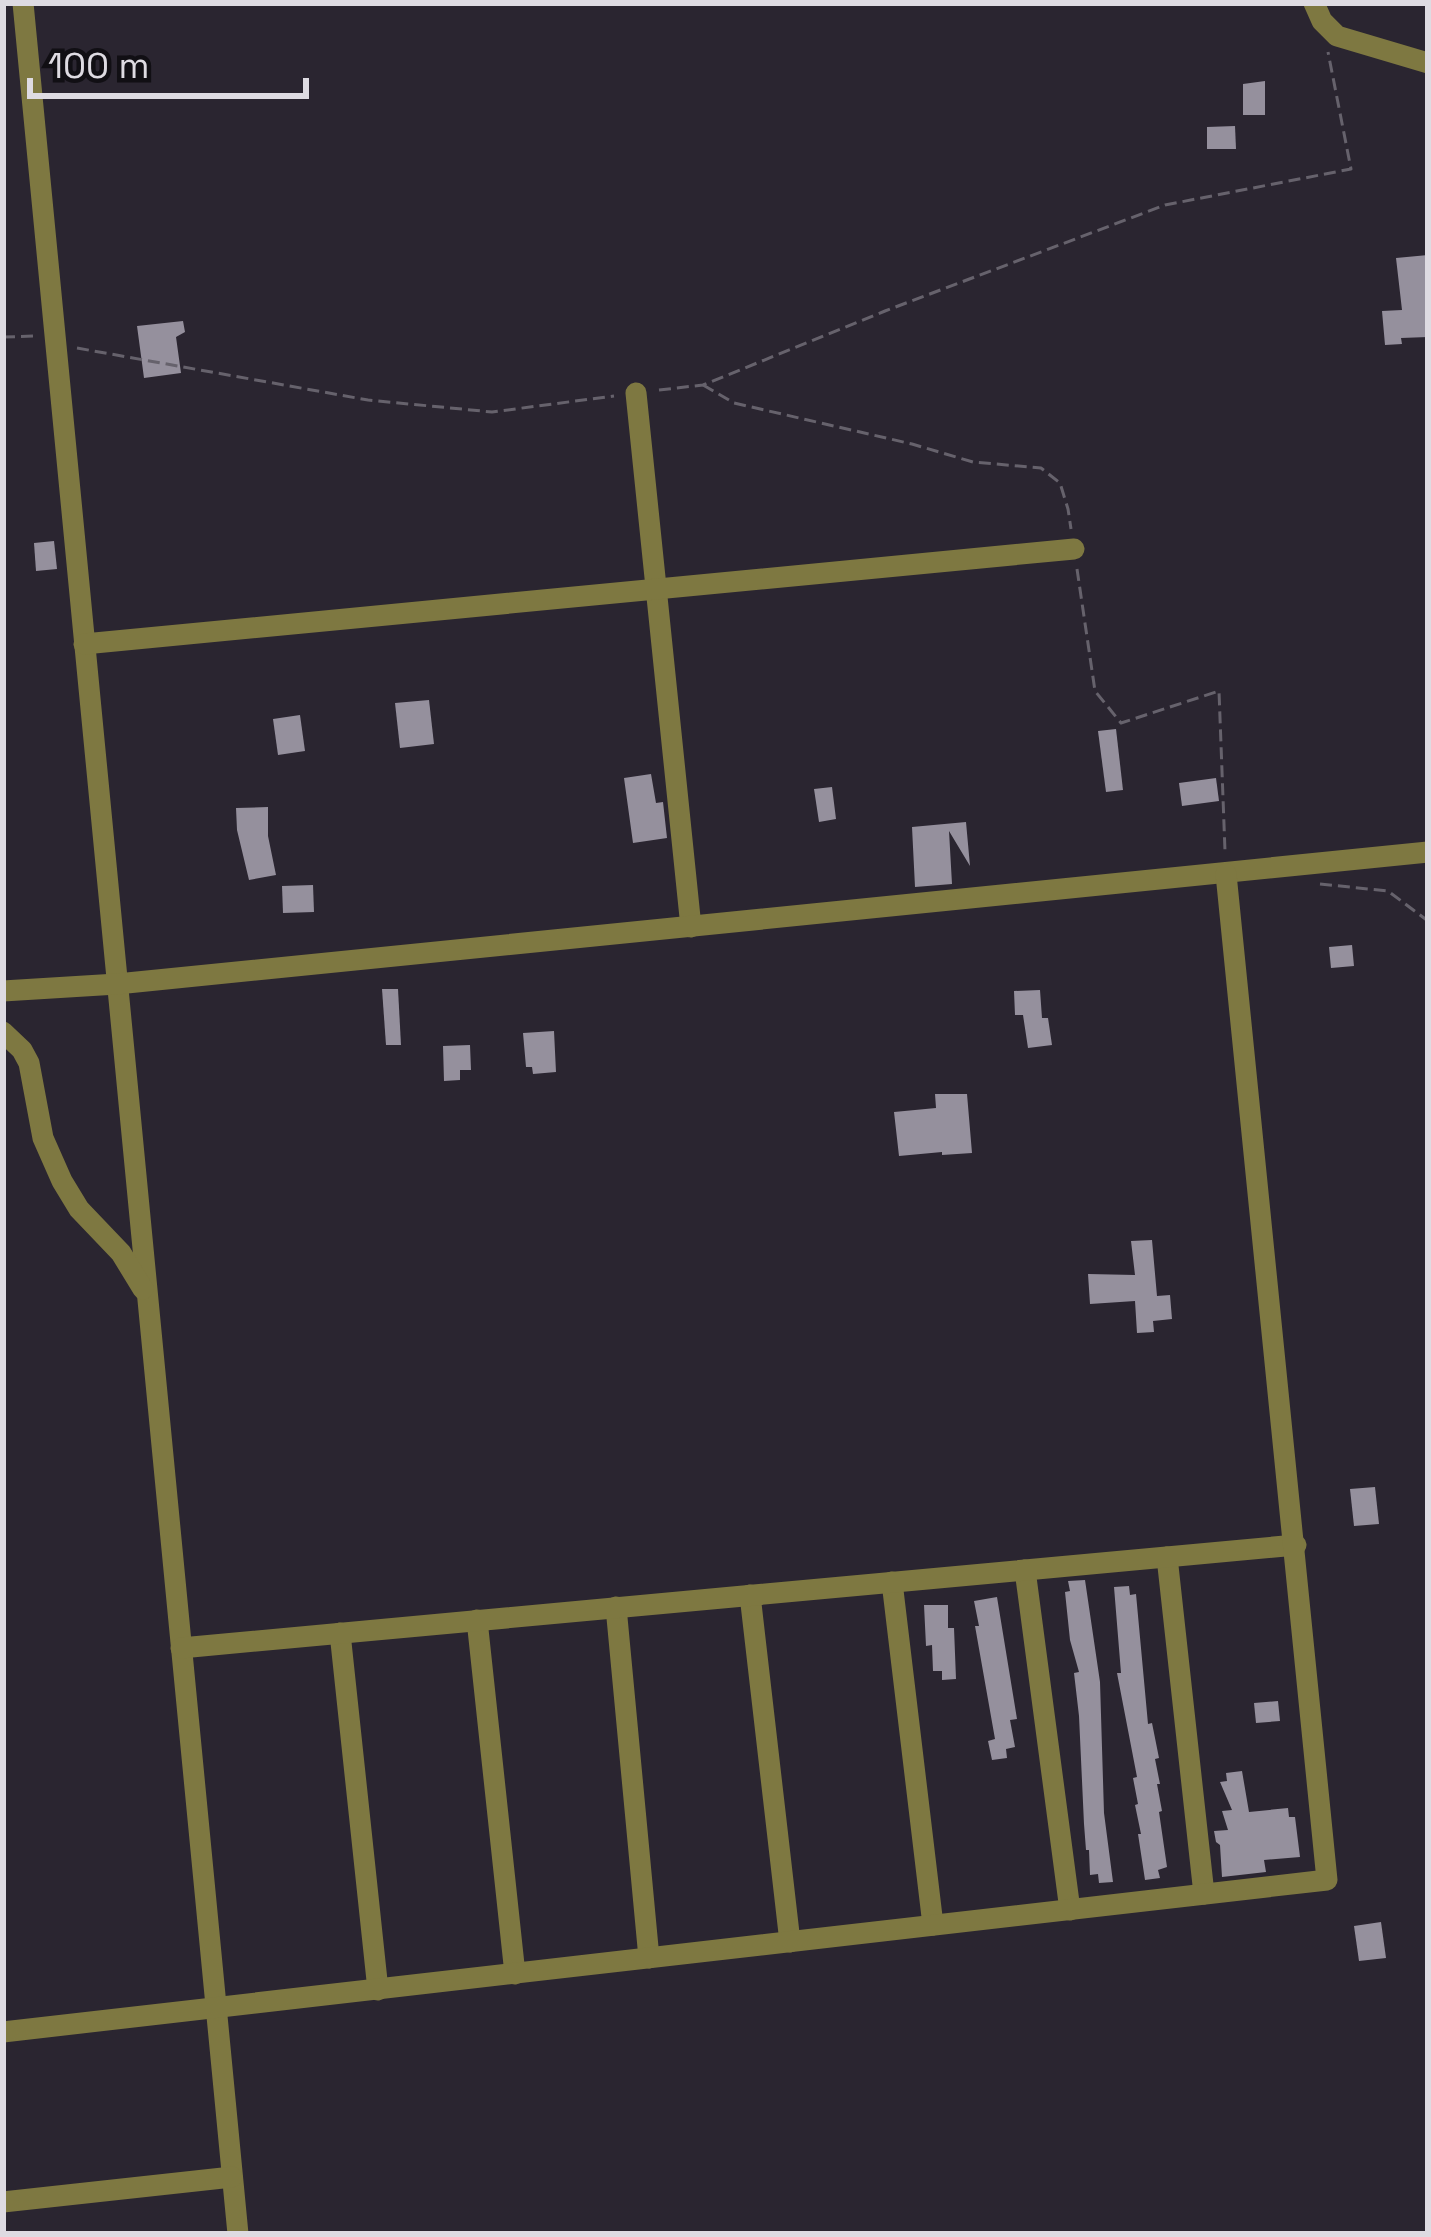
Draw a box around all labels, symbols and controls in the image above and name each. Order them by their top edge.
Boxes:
scale bar [30,24,306,98]
text: 100 m [48,43,149,89]

